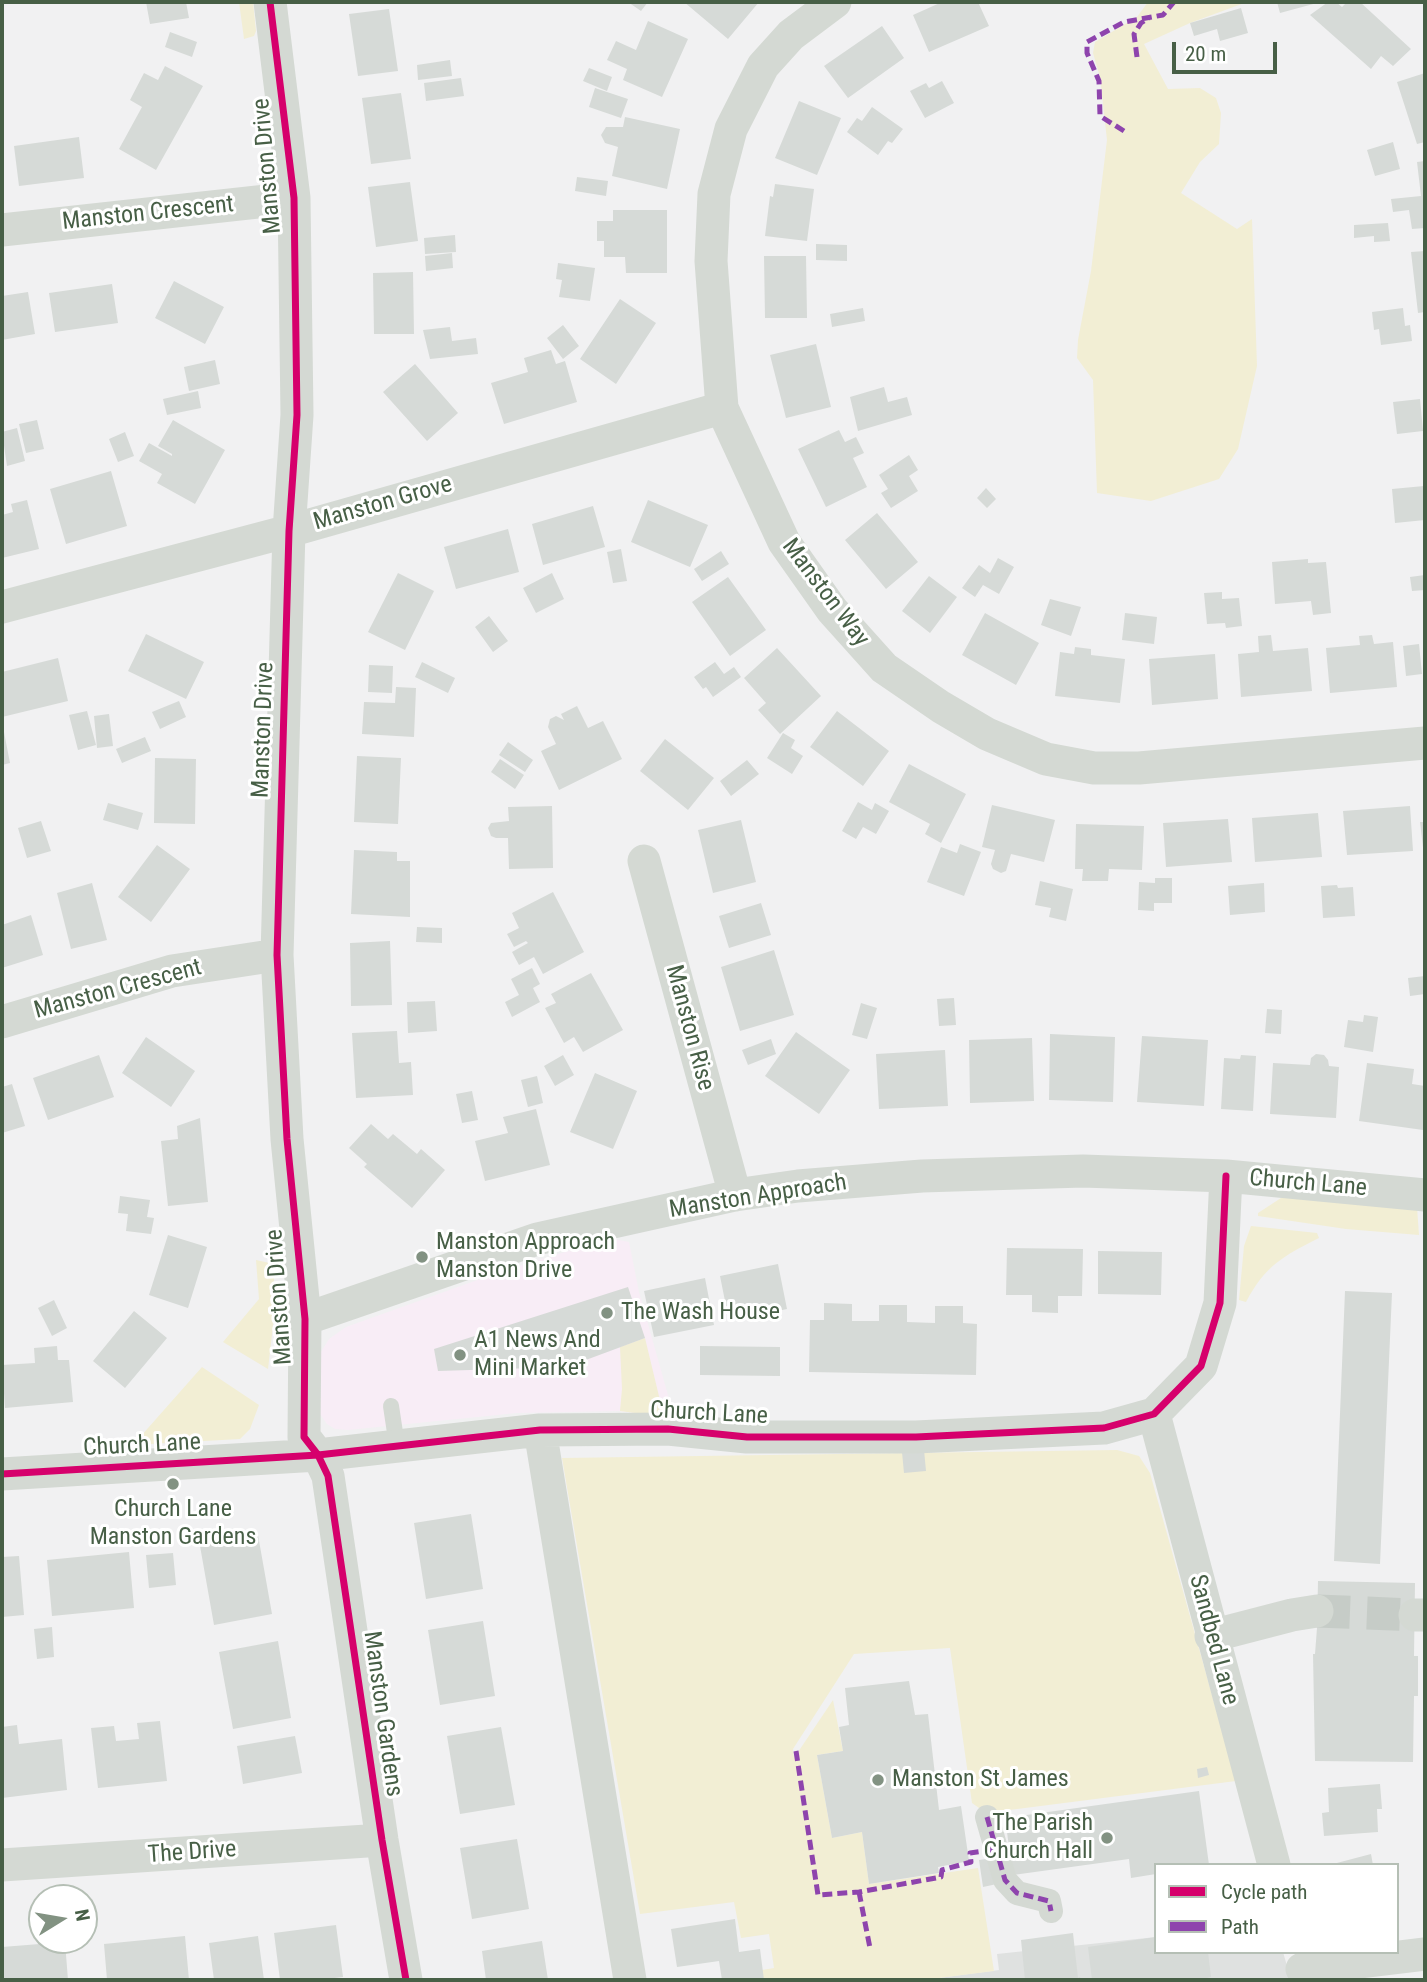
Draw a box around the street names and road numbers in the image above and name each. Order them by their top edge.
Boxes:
street label: Manston Drive [248,97,288,235]
street label: Manston Crescent [61,191,235,237]
street label: Manston Grove [310,470,456,538]
street label: Manston Way [775,533,875,653]
street label: Manston Drive [247,661,281,799]
street label: Manston Crescent [31,954,205,1026]
street label: Manston Rise [658,962,720,1094]
street label: Church Lane [1248,1165,1368,1203]
street label: Manston Approach [667,1169,849,1225]
street label: Manston Drive [261,1228,299,1366]
street label: Church Lane [649,1397,769,1431]
street label: Church Lane [82,1429,202,1463]
street label: Sandbed Lane [1182,1572,1244,1708]
street label: Manston Gardens [356,1629,408,1799]
street label: The Drive [147,1836,237,1870]

